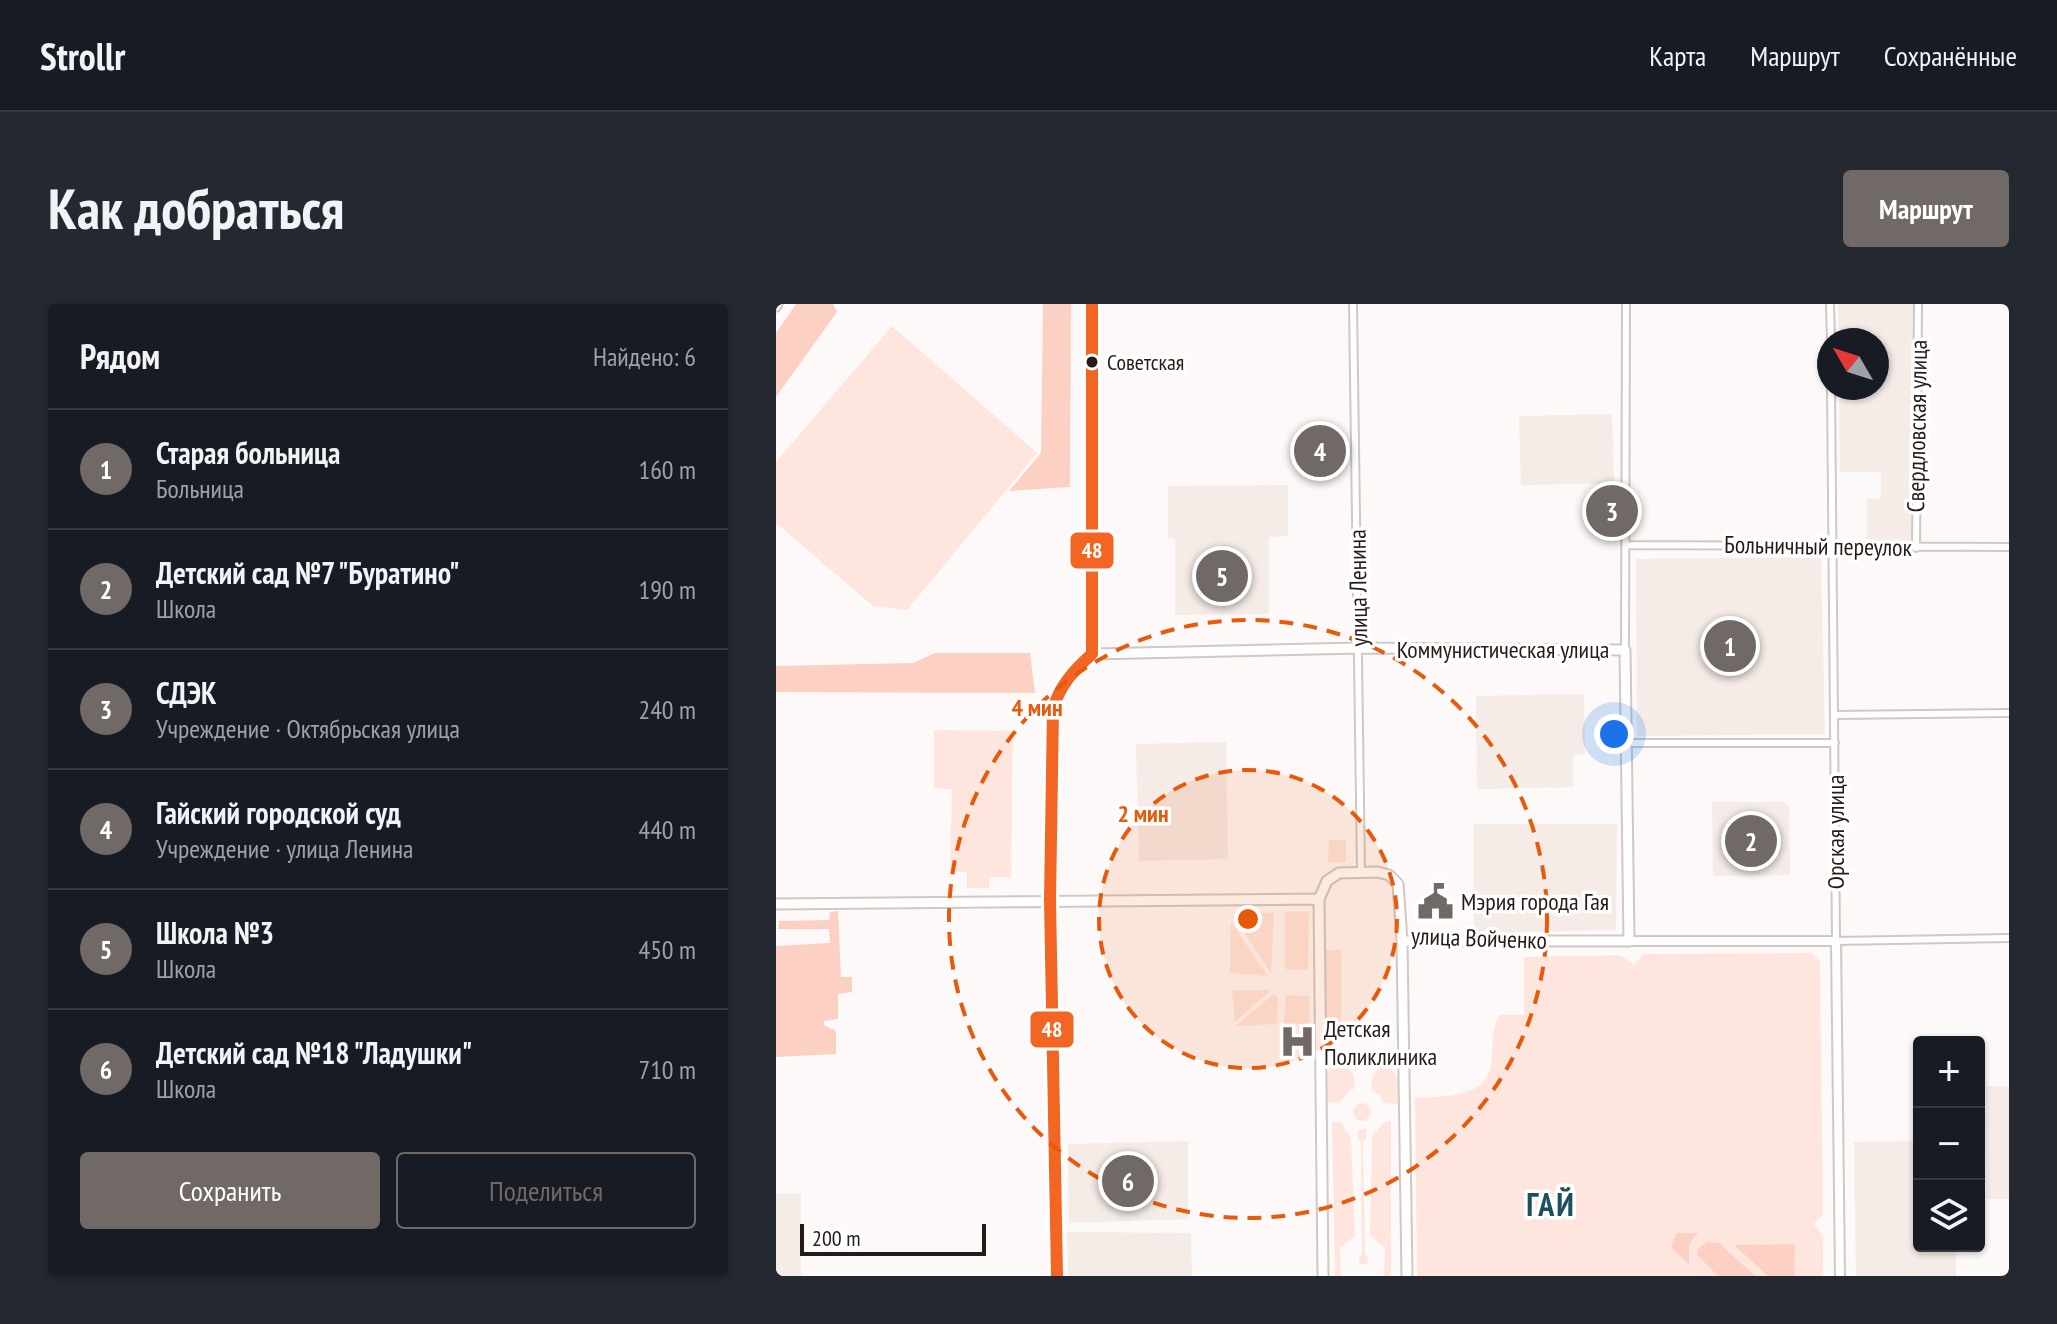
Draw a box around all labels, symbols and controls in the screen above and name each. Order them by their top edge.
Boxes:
text: Strollr [40,31,125,80]
text: Карта [1649,37,1706,74]
text: Маршрут [1750,37,1840,74]
text: Сохранённые [1884,37,2017,74]
button: Маршрут [1843,170,2009,247]
text: Как добраться [48,172,344,244]
north arrow [1817,328,1889,400]
text: Рядом [80,334,160,378]
street label: Свердловская улица [1900,339,1934,513]
text: Найдено: 6 [593,340,696,373]
place label: Советская [1107,348,1184,376]
marker: Советская [1084,354,1100,370]
pin: 4 [1294,421,1346,481]
text: Старая больница [156,433,340,472]
text: 1 [100,453,112,486]
text: 160 m [638,453,696,486]
text: Больница [156,472,244,505]
pin: 3 [1586,481,1638,541]
street label: улица Ленина [1341,529,1375,647]
street label: Больничный переулок [1724,529,1913,563]
line badge: 48 [1069,531,1115,570]
text: 48 [1081,536,1103,564]
pin: 5 [1196,546,1248,606]
text: Детский сад №7 "Буратино" [156,553,460,592]
text: 2 [100,573,112,606]
text: 190 m [638,573,696,606]
text: Школа [156,592,216,625]
pin: 1 [1704,616,1756,676]
street label: Коммунистическая улица [1397,634,1609,665]
text: СДЭК [156,673,217,712]
text: 4 мин [1011,692,1063,723]
text: 3 [100,693,112,726]
text: 240 m [638,693,696,726]
text: Учреждение · Октябрьская улица [156,712,460,745]
your location [1594,714,1634,754]
street label: Орская улица [1820,775,1851,889]
text: Гайский городской суд [156,793,401,832]
text: 2 мин [1117,798,1169,829]
pin: 2 [1725,811,1777,871]
text: 4 [100,813,112,846]
text: 440 m [638,813,696,846]
text: Учреждение · улица Ленина [156,832,413,865]
public building icon: Мэрия города Гая [1416,882,1454,920]
place label: Мэрия города Гая [1461,886,1609,917]
centre of rings [1234,905,1262,933]
text: Школа №3 [156,913,274,952]
street label: улица Войченко [1411,920,1547,956]
text: 5 [100,933,112,966]
text: 450 m [638,933,696,966]
text: Школа [156,952,216,985]
line badge: 48 [1029,1010,1075,1049]
place label: Детская Поликлиника [1324,1013,1437,1072]
text: 48 [1041,1015,1063,1043]
hospital icon: Детская Поликлиника [1279,1023,1317,1061]
text: Детский сад №18 "Ладушки" [156,1033,472,1072]
map controls [1913,1036,1985,1252]
button: + [1913,1036,1985,1108]
text: 6 [100,1053,112,1086]
text: 710 m [638,1053,696,1086]
text: Школа [156,1072,216,1105]
button: − [1913,1108,1985,1180]
pin: 6 [1102,1151,1154,1211]
button: Сохранить [80,1152,380,1229]
button: Поделиться [396,1152,696,1229]
button: layers [1913,1180,1985,1252]
district label: ГАЙ [1526,1183,1576,1225]
scale bar [800,1220,986,1256]
text: 200 m [812,1224,861,1252]

